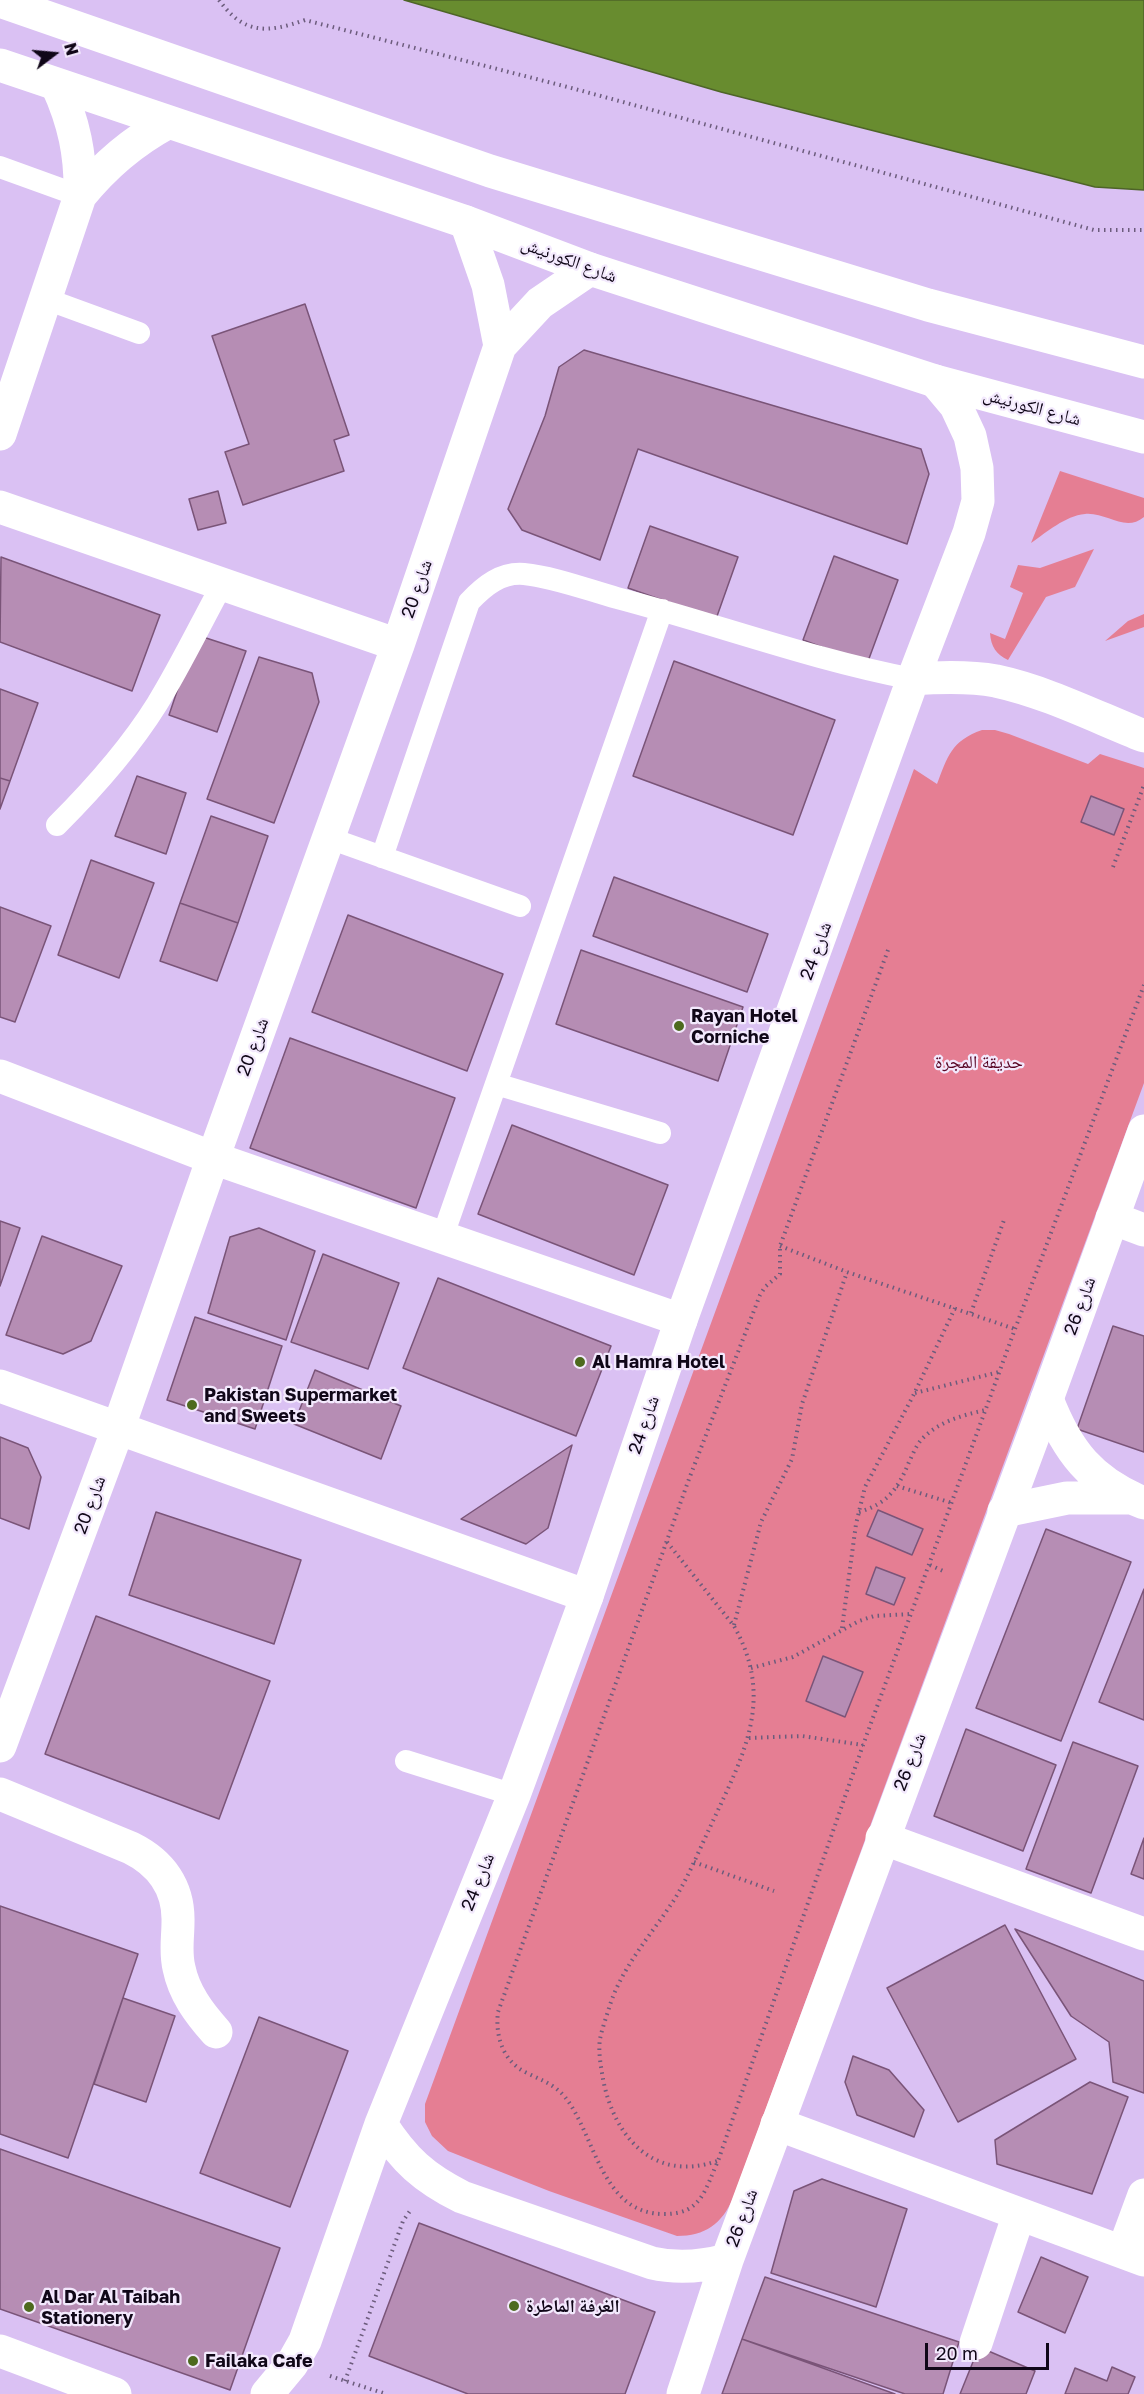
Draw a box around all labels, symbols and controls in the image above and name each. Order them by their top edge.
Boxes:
north arrow [24,24,84,84]
text: N [60,40,83,58]
street label: شارع الكورنيش [518,233,620,287]
street label: شارع الكورنيش [981,384,1083,430]
street label: شارع 20 [397,557,437,621]
street label: شارع 24 [796,919,836,983]
place label: Rayan Hotel Corniche [691,1005,798,1048]
street label: شارع 20 [233,1015,273,1079]
marker: Rayan Hotel Corniche [672,1019,686,1033]
park label: حديقة المجرة [935,1051,1023,1073]
street label: شارع 26 [1060,1274,1100,1338]
place label: Al Hamra Hotel [592,1351,725,1373]
marker: Al Hamra Hotel [573,1355,587,1369]
place label: Pakistan Supermarket and Sweets [204,1384,397,1426]
street label: شارع 24 [624,1393,664,1457]
marker: Pakistan Supermarket and Sweets [185,1398,199,1412]
street label: شارع 20 [70,1473,110,1537]
street label: شارع 26 [889,1730,931,1794]
street label: شارع 24 [457,1850,499,1914]
street label: شارع 26 [722,2186,762,2250]
place label: Al Dar Al Taibah Stationery [41,2286,180,2328]
place label: الغرفة الماطرة [526,2295,620,2317]
marker: الغرفة الماطرة [507,2299,521,2313]
marker: Al Dar Al Taibah Stationery [22,2300,36,2314]
scale bar [928,2331,1052,2369]
text: 20 m [936,2342,978,2364]
place label: Failaka Cafe [205,2350,313,2372]
marker: Failaka Cafe [186,2354,200,2368]

